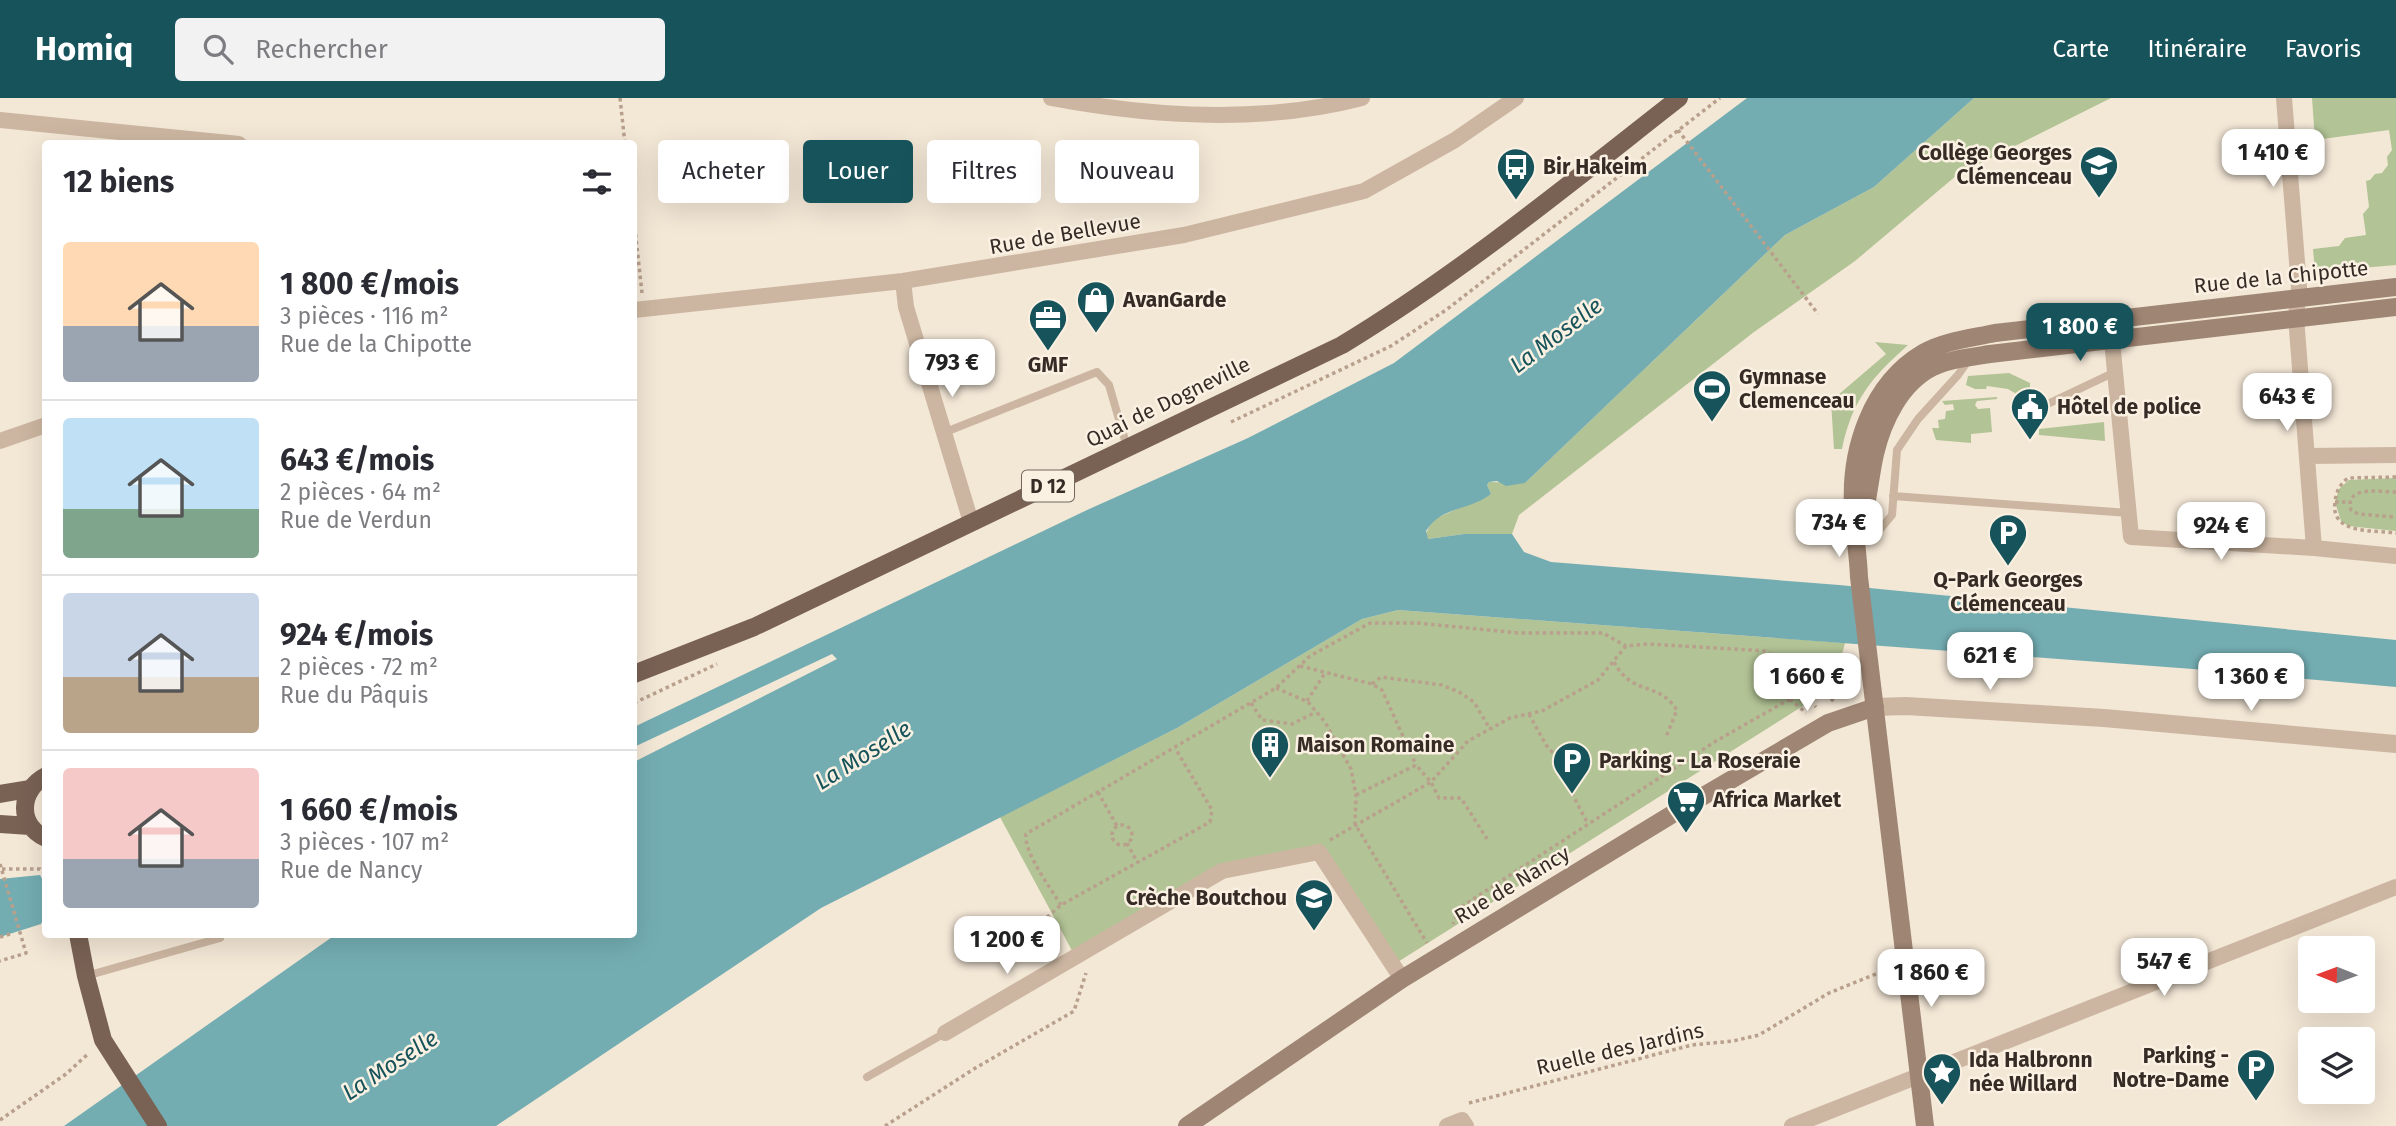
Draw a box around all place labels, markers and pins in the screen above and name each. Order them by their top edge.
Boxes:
pin: 1 410 € [2208,130,2338,189]
place label: Collège Georges Clémenceau [1918,140,2072,190]
school or university icon: Collège Georges Clémenceau [2078,144,2120,199]
bus stop icon: Bir Hakeim [1495,146,1537,201]
place label: Bir Hakeim [1543,154,1647,180]
shop icon: AvanGarde [1075,279,1117,334]
place label: AvanGarde [1122,287,1227,313]
office icon: GMF [1027,297,1069,352]
pin: 1 800 € [2015,303,2145,363]
pin: 793 € [903,340,1001,399]
place label: GMF [1028,352,1069,378]
place label: Gymnase Clemenceau [1739,364,1855,414]
sports icon: Gymnase Clemenceau [1691,368,1733,423]
pin: 643 € [2238,374,2336,433]
public building icon: Hôtel de police [2009,386,2051,441]
place label: Hôtel de police [2057,394,2202,420]
pin: 734 € [1790,500,1888,559]
pin: 924 € [2172,503,2270,562]
parking icon: Q-Park Georges Clémenceau [1987,512,2029,567]
place label: Q-Park Georges Clémenceau [1933,567,2083,617]
pin: 621 € [1941,632,2039,692]
pin: 1 660 € [1742,654,1872,713]
pin: 1 360 € [2186,654,2316,713]
building icon: Maison Romaine [1249,724,1291,779]
place label: Maison Romaine [1297,732,1455,758]
parking icon: Parking - La Roseraie [1551,740,1593,795]
place label: Parking - La Roseraie [1599,748,1801,774]
supermarket icon: Africa Market [1665,779,1707,834]
place label: Africa Market [1712,787,1842,813]
school or university icon: Crèche Boutchou [1293,877,1335,932]
place label: Crèche Boutchou [1126,885,1287,911]
pin: 1 200 € [942,916,1072,976]
pin: 547 € [2115,939,2213,998]
pin: 1 860 € [1866,950,1996,1009]
place label: Parking - Notre-Dame [2112,1043,2229,1093]
place label: Ida Halbronn née Willard [1969,1047,2093,1097]
parking icon: Parking - Notre-Dame [2235,1047,2277,1102]
place icon: Ida Halbronn née Willard [1921,1051,1963,1106]

